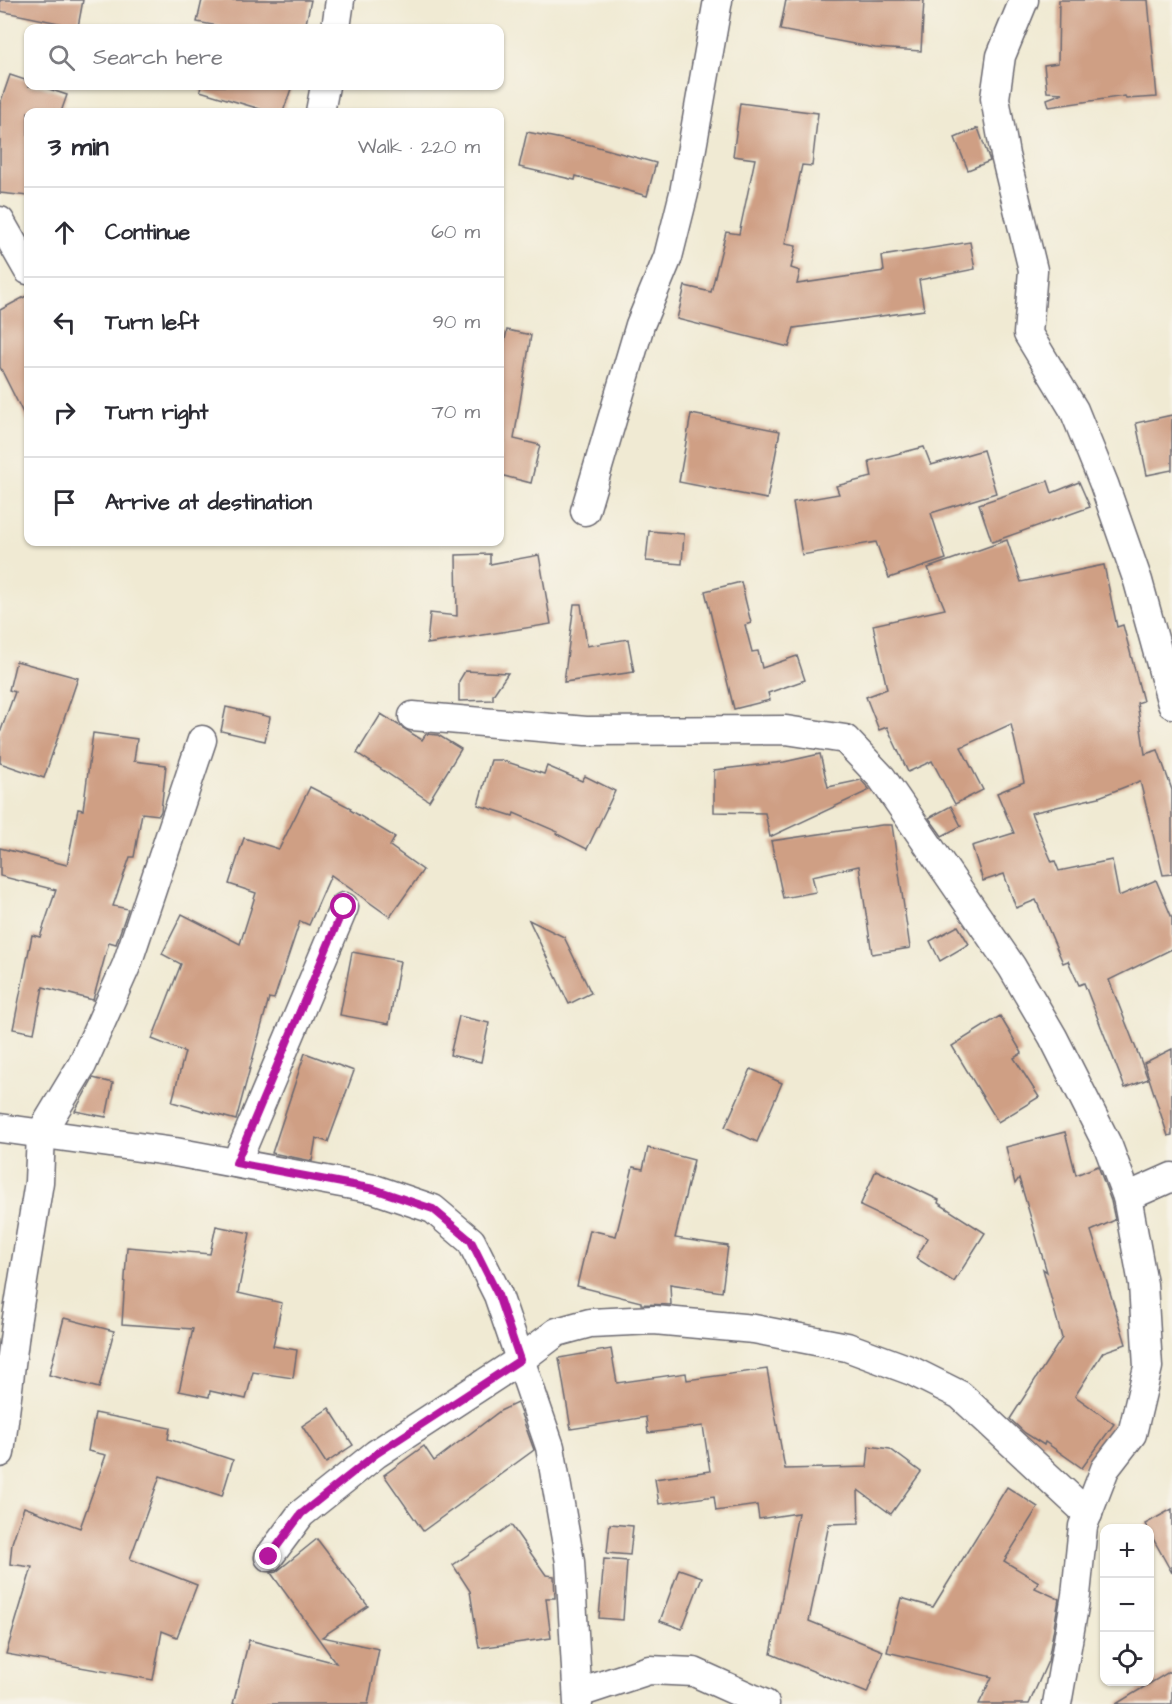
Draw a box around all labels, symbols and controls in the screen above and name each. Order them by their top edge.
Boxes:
search box [24,24,504,90]
icon: search [45,41,78,74]
text: Search here [93,42,223,73]
text: 3 min [48,129,109,165]
text: Walk · 220 m [358,133,480,161]
icon: ahead [48,216,81,249]
text: Continue [105,217,190,248]
text: 60 m [431,218,480,246]
icon: left [48,306,81,339]
text: Turn left [105,307,199,338]
text: 90 m [432,308,480,336]
icon: right [48,396,81,429]
text: Turn right [105,397,208,428]
text: 70 m [432,398,480,426]
icon: arrive [48,486,81,519]
text: Arrive at destination [105,487,312,518]
route start [330,893,356,919]
map controls [1100,1524,1154,1686]
button: + [1100,1524,1154,1578]
route end [255,1543,281,1569]
button: − [1100,1578,1154,1632]
button: locate [1100,1632,1154,1686]

